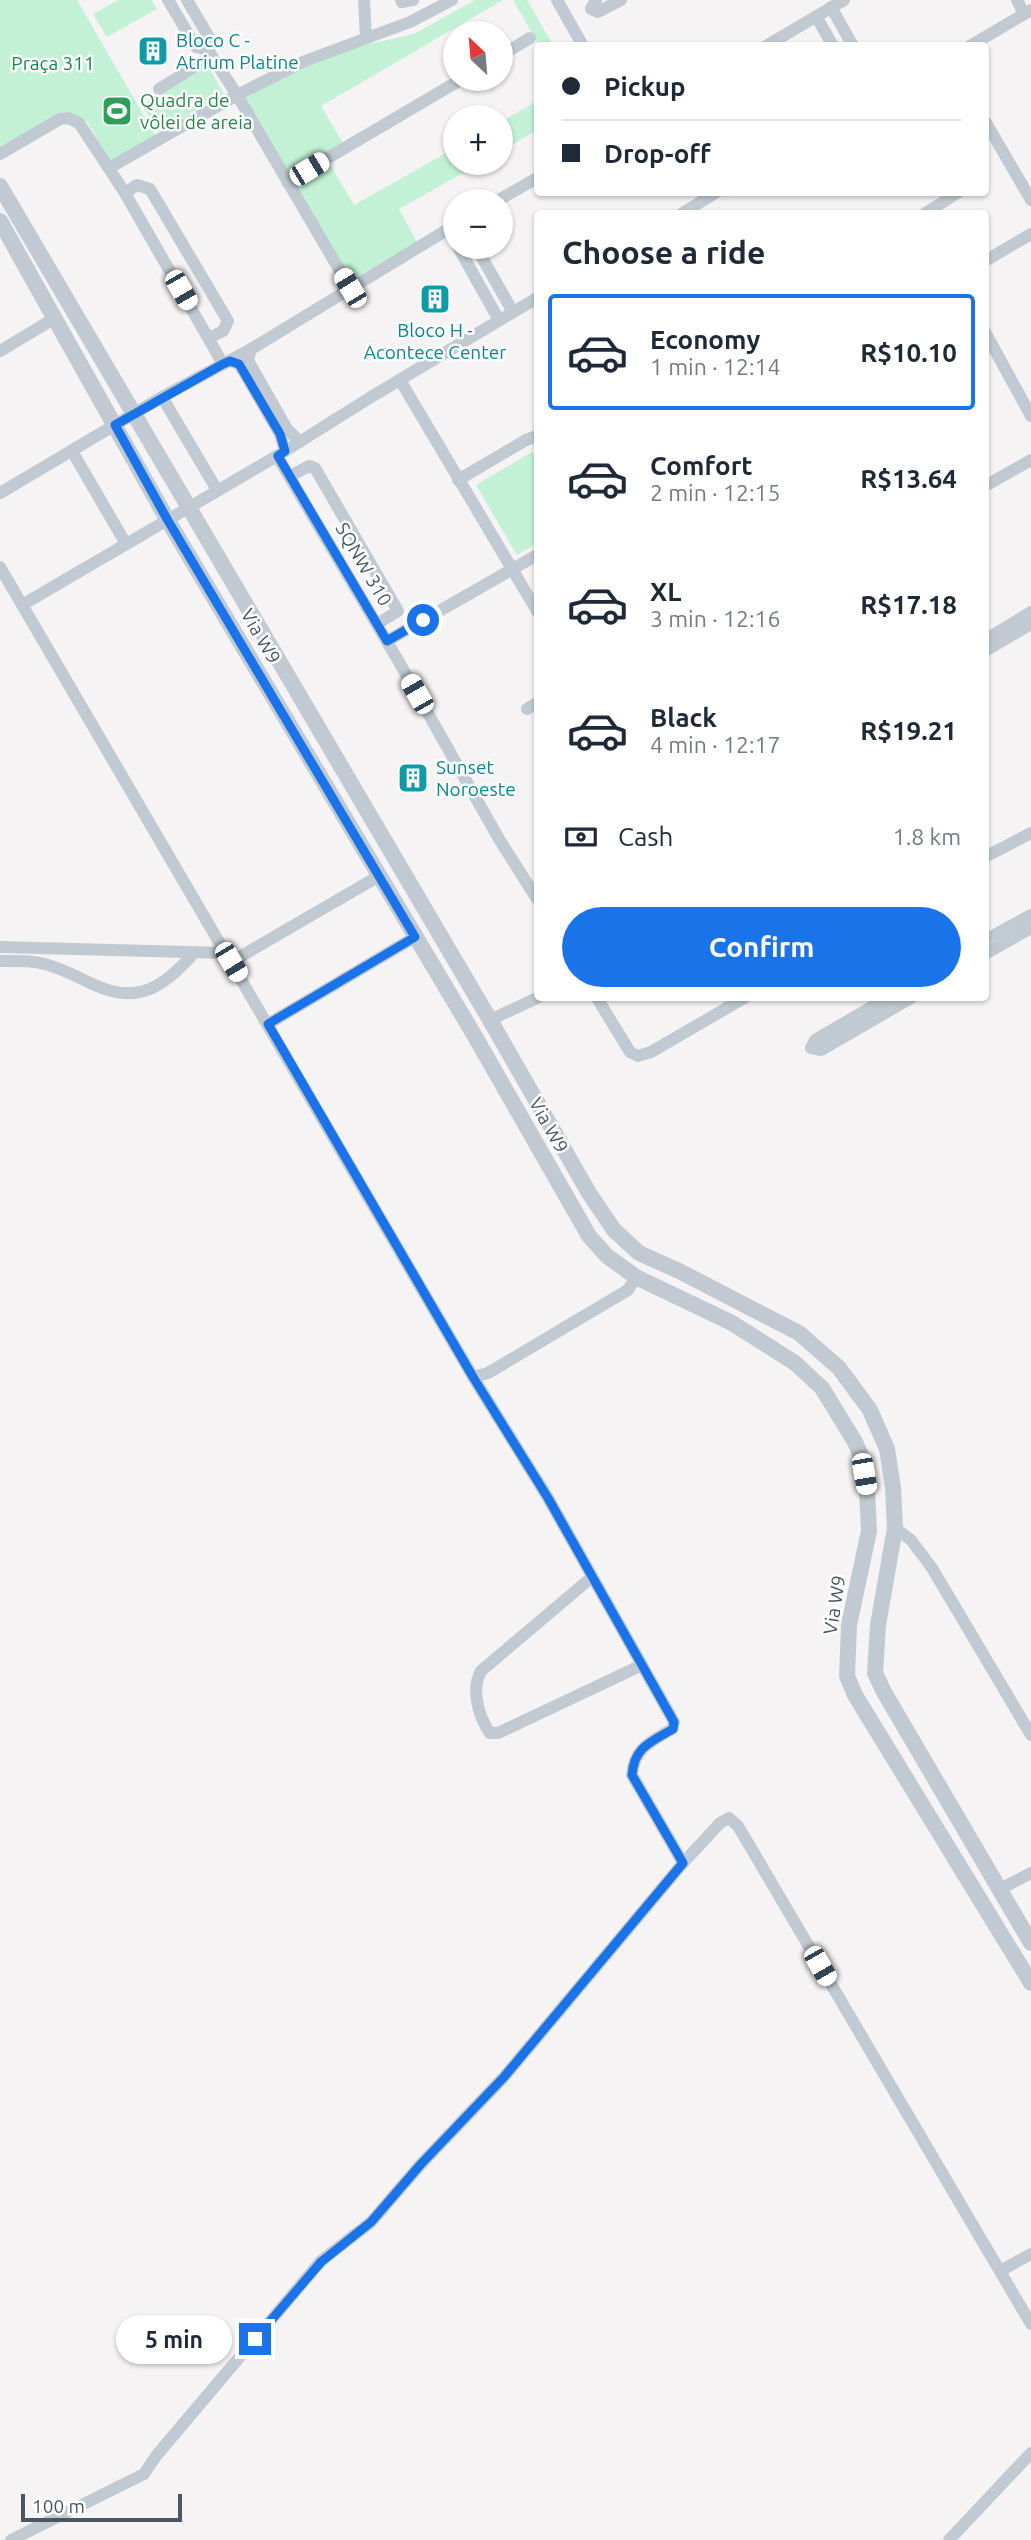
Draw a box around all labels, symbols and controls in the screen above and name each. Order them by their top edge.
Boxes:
north arrow [443,21,513,91]
map controls [443,21,513,259]
place label: Bloco C - Atrium Platine [176,29,299,73]
building icon: Bloco C - Atrium Platine [136,34,170,68]
park label: Praça 311 [11,52,95,74]
text: Pickup [604,72,686,101]
place label: Quadra de vôlei de areia [140,89,253,133]
sports icon: Quadra de vôlei de areia [100,94,134,128]
button: + [443,105,513,175]
text: Drop-off [604,139,711,168]
car [286,149,333,189]
button: − [443,189,513,259]
text: Choose a ride [562,234,765,270]
car [331,265,370,311]
car [162,267,201,313]
building icon: Bloco H - Acontece Center [418,282,452,316]
place label: Bloco H - Acontece Center [364,319,506,363]
icon: car [566,321,629,384]
text: Economy [650,325,760,354]
text: R$10.10 [860,338,957,367]
text: 1 min · 12:14 [650,354,781,379]
icon: car [566,447,629,510]
text: Comfort [650,451,753,480]
text: R$13.64 [860,464,957,493]
text: 2 min · 12:15 [650,480,781,505]
street label: SQNW 310 [331,519,397,609]
icon: car [566,573,629,636]
text: XL [650,577,681,606]
text: R$17.18 [860,590,957,619]
route start [407,604,439,636]
street label: Via W9 [237,605,285,667]
text: 3 min · 12:16 [650,606,781,631]
car [398,671,437,717]
icon: car [566,699,629,762]
text: Black [650,703,717,732]
text: R$19.21 [860,716,957,745]
text: 4 min · 12:17 [650,732,781,757]
place label: Sunset Noroeste [436,756,516,800]
building icon: Sunset Noroeste [396,761,430,795]
icon: cash [562,818,600,856]
text: Cash [618,822,673,851]
text: 1.8 km [893,824,961,849]
button: Confirm [562,907,961,987]
car [212,939,251,985]
street label: Via W9 [525,1094,573,1156]
car [851,1451,878,1497]
street label: Via W9 [818,1574,850,1636]
car [801,1943,840,1989]
callout: 5 min [115,2314,230,2364]
route end [239,2323,271,2355]
text: 5 min [145,2327,203,2352]
scale bar [21,2491,182,2523]
text: 100 m [32,2495,85,2517]

